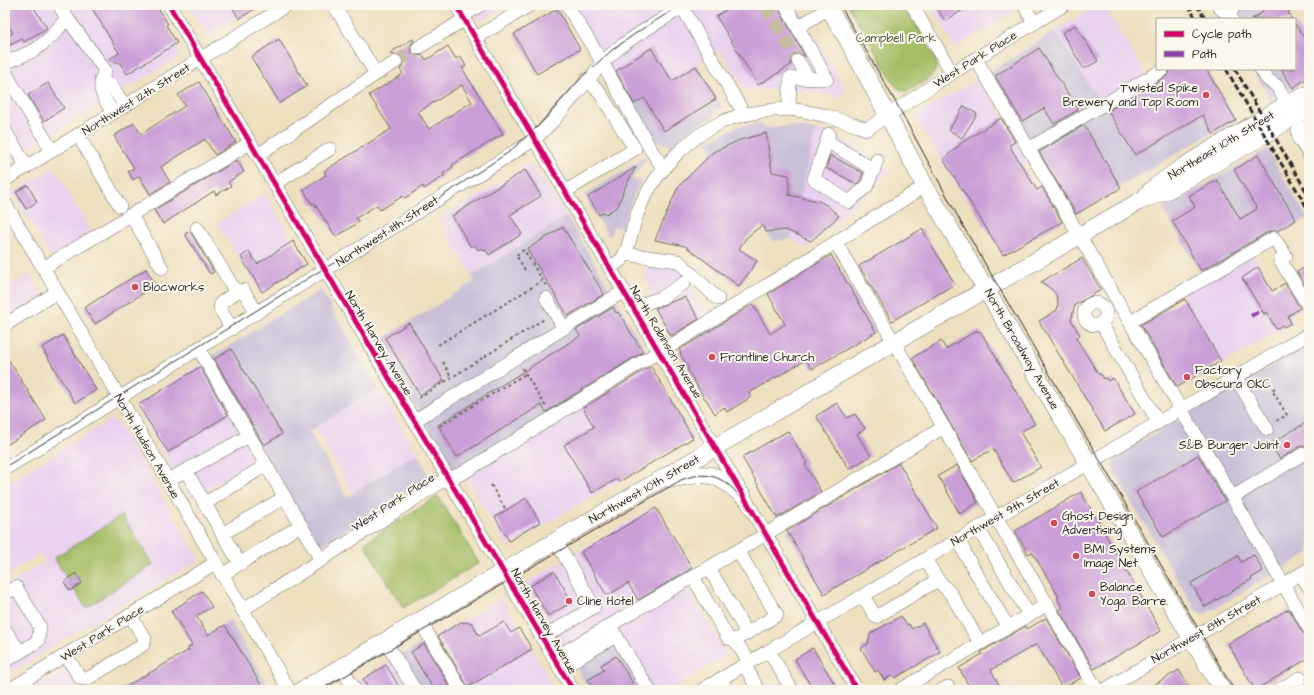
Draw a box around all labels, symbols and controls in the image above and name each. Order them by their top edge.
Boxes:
legend [1156,18,1296,70]
text: Cycle path [1192,26,1251,44]
street label: West Park Place [930,27,1021,92]
park label: Campbell Park [856,30,937,47]
text: Path [1192,46,1217,63]
street label: Northwest 12th Street [79,59,194,140]
place label: Twisted Spike Brewery and Tap Room [1063,80,1199,112]
marker: Twisted Spike Brewery and Tap Room [1201,90,1211,100]
street label: Northeast 10th Street [1165,107,1278,184]
street label: Northwest 11th Street [333,192,442,271]
place label: Blocworks [143,279,204,296]
marker: Blocworks [130,282,140,292]
street label: North Robinson Avenue [625,283,706,402]
street label: North Broadway Avenue [979,286,1063,414]
street label: North Harvey Avenue [340,288,417,400]
place label: Frontline Church [720,349,814,366]
marker: Frontline Church [707,352,717,362]
place label: Factory Obscura OKC [1195,362,1271,393]
marker: Factory Obscura OKC [1182,372,1192,382]
street label: North Hudson Avenue [110,391,184,502]
place label: S&B Burger Joint [1179,437,1279,455]
marker: S&B Burger Joint [1282,440,1292,450]
street label: Northwest 10th Street [586,451,703,528]
street label: West Park Place [348,469,438,536]
street label: Northwest 9th Street [948,474,1063,551]
place label: Ghost Design Advertising [1062,508,1133,540]
marker: Ghost Design Advertising [1049,518,1059,528]
place label: BMI Systems Image Net [1084,541,1156,573]
marker: BMI Systems Image Net [1071,551,1081,561]
street label: North Harvey Avenue [505,565,581,678]
place label: Balance. Yoga. Barre. [1100,579,1168,611]
marker: Balance. Yoga. Barre. [1087,589,1097,599]
street label: Northwest 8th Street [1148,591,1264,668]
place label: Cline Hotel [577,593,634,610]
marker: Cline Hotel [564,596,574,606]
street label: West Park Place [57,601,148,666]

